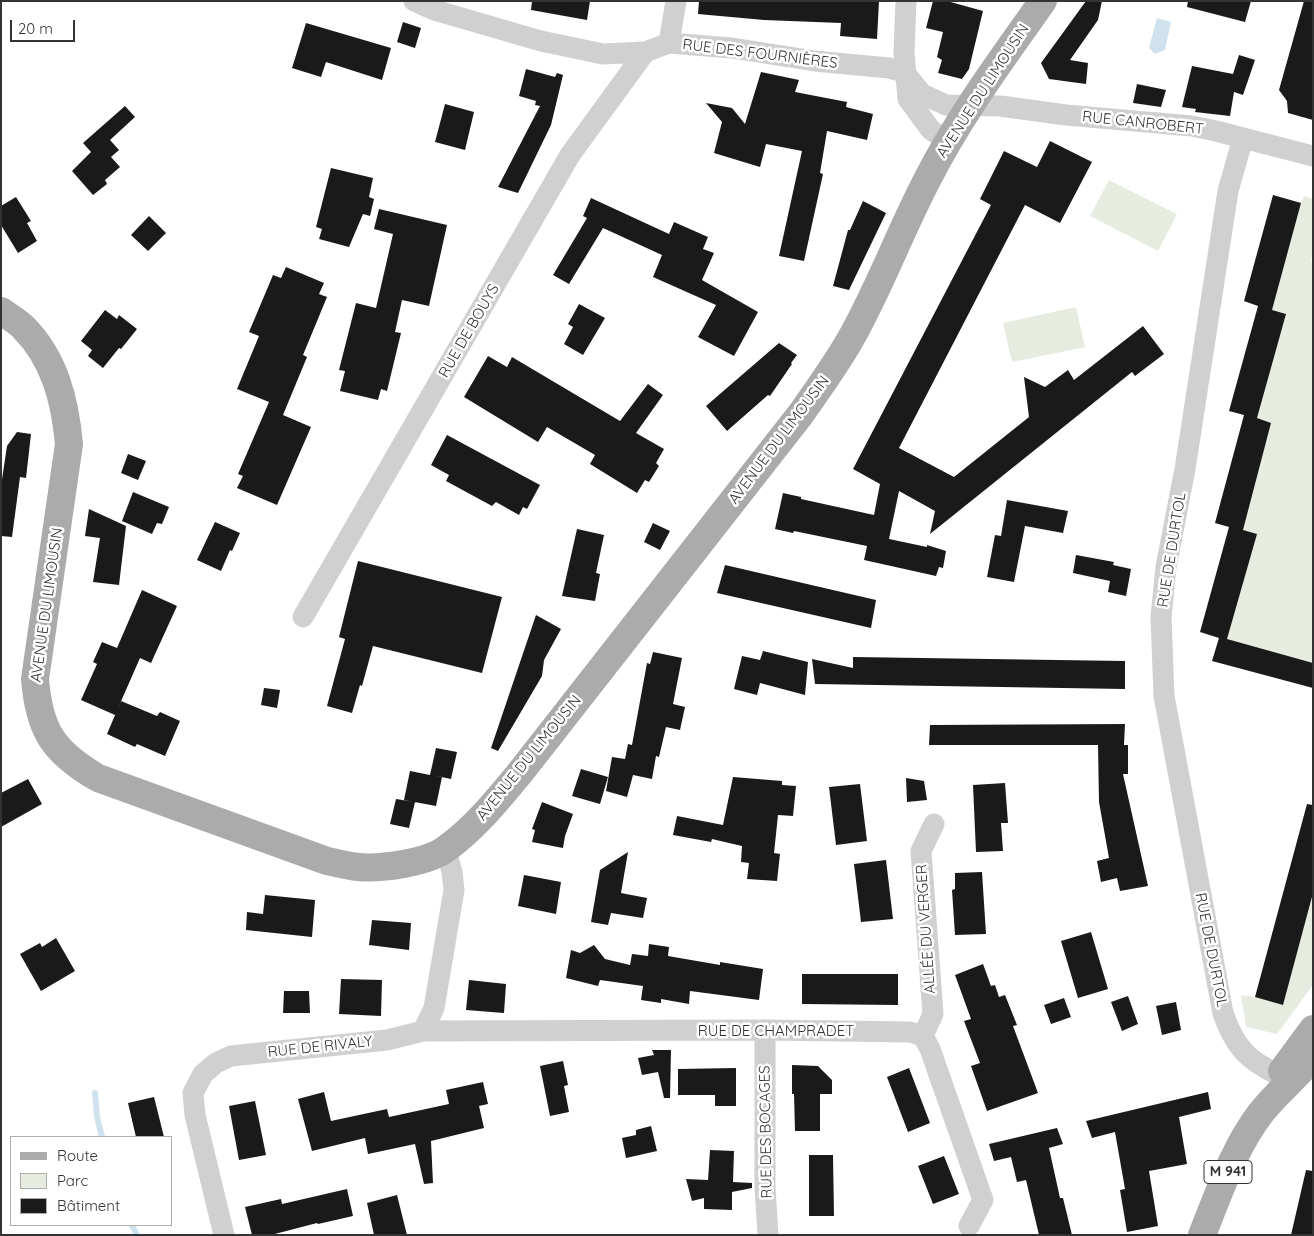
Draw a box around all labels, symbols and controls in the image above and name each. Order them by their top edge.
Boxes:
scale bar [12,10,78,42]
text: 20 m [18,19,53,38]
street label: AVENUE DU LIMOUSIN [933,21,1033,161]
street label: RUE DES FOURNIÈRES [682,36,838,72]
street label: RUE CANROBERT [1081,108,1205,138]
street label: RUE DE BOUYS [435,281,503,381]
street label: AVENUE DU LIMOUSIN [725,372,833,508]
street label: RUE DE DURTOL [1154,491,1190,609]
street label: AVENUE DU LIMOUSIN [27,527,67,683]
street label: AVENUE DU LIMOUSIN [473,692,585,824]
street label: ALLÉE DU VERGER [912,864,940,994]
street label: RUE DE DURTOL [1191,891,1231,1009]
street label: RUE DE CHAMPRADET [698,1022,854,1040]
street label: RUE DE RIVALY [267,1033,373,1061]
street label: RUE DES BOCAGES [756,1065,776,1199]
legend [10,1136,172,1226]
text: Route [57,1146,98,1165]
road number: M 941 [1204,1160,1252,1184]
text: Parc [57,1171,88,1190]
text: Bâtiment [57,1196,120,1215]

